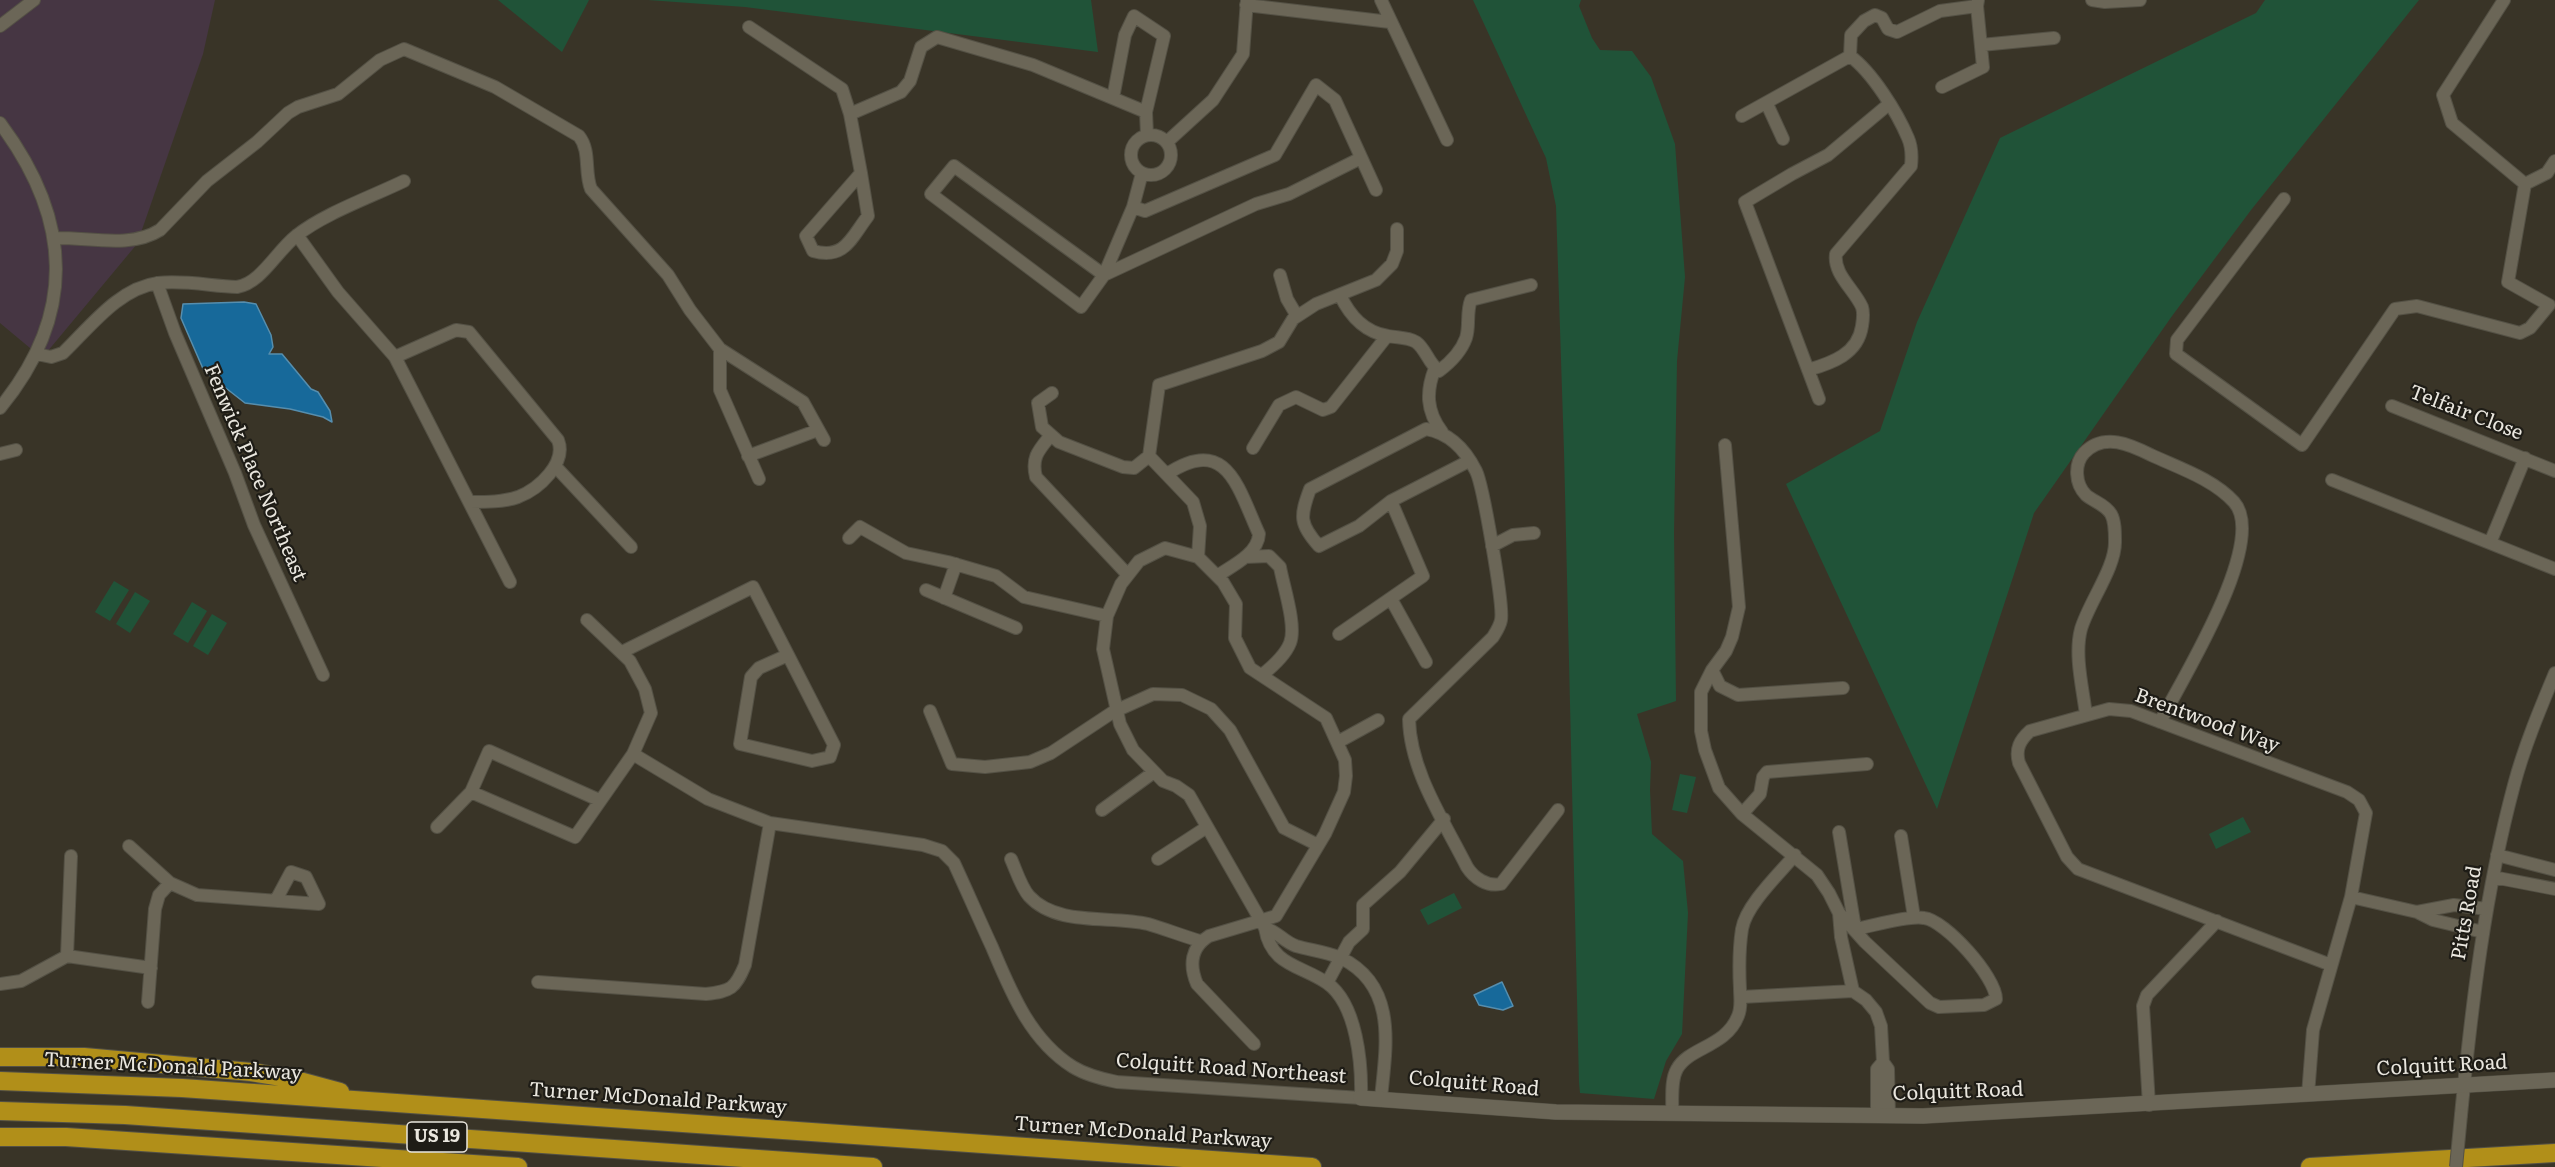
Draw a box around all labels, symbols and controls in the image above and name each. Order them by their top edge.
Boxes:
street label: Fenwick Place Northeast [198,361,312,585]
street label: Telfair Close [2406,380,2526,446]
street label: Brentwood Way [2131,684,2283,758]
street label: Pitts Road [2447,864,2487,962]
street label: Turner McDonald Parkway [43,1048,303,1086]
street label: Colquitt Road Northeast [1115,1049,1347,1089]
street label: Colquitt Road [2376,1051,2508,1081]
street label: Colquitt Road [1408,1066,1540,1102]
street label: Turner McDonald Parkway [528,1078,788,1120]
street label: Colquitt Road [1892,1078,2024,1106]
street label: Turner McDonald Parkway [1013,1112,1273,1154]
road number: US 19 [407,1122,467,1152]

